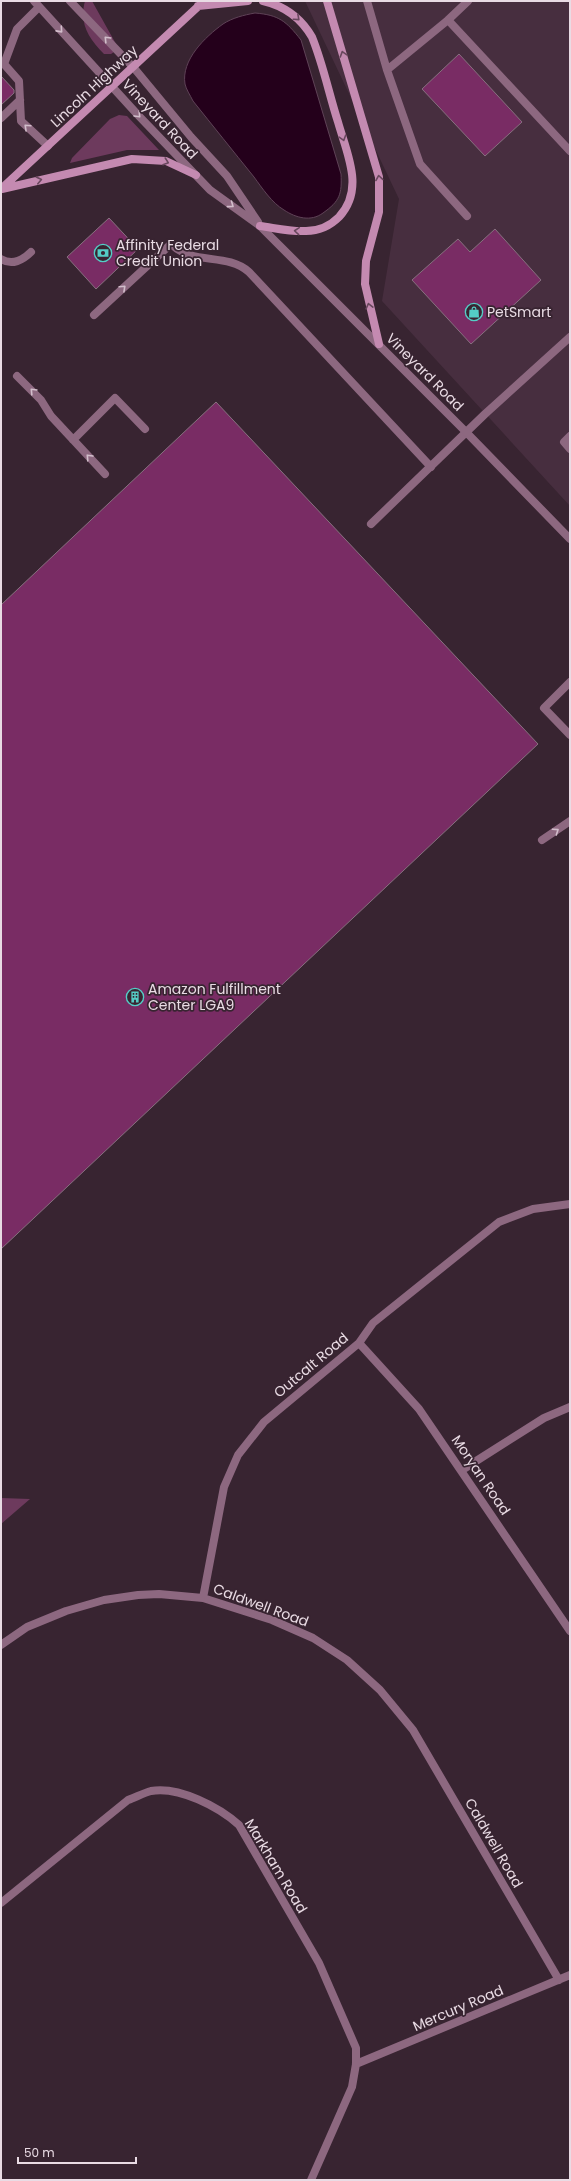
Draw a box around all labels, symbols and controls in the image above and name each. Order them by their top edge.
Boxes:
one-way arrow [292,13,300,21]
one-way arrow [56,25,63,33]
one-way arrow [104,36,112,44]
street label: Lincoln Highway [46,40,142,132]
one-way arrow [339,50,348,57]
street label: Vineyard Road [118,75,202,163]
one-way arrow [133,110,141,118]
one-way arrow [24,124,32,131]
one-way arrow [338,134,347,141]
one-way arrow [162,157,169,166]
one-way arrow [375,175,384,182]
one-way arrow [36,177,42,185]
one-way arrow [227,200,234,207]
one-way arrow [294,226,300,235]
place label: Affinity Federal Credit Union [116,235,219,271]
bank icon: Affinity Federal Credit Union [93,243,113,263]
one-way arrow [118,285,126,293]
shop icon: PetSmart [464,302,484,322]
place label: PetSmart [487,302,551,322]
one-way arrow [366,303,374,309]
street label: Vineyard Road [382,329,468,415]
one-way arrow [30,388,37,396]
one-way arrow [86,454,93,462]
one-way arrow [552,828,559,836]
place label: Amazon Fulfillment Center LGA9 [148,979,281,1015]
building icon: Amazon Fulfillment Center LGA9 [125,987,145,1007]
street label: Outcalt Road [269,1328,353,1402]
street label: Moryan Road [447,1431,515,1519]
street label: Caldwell Road [210,1578,312,1632]
street label: Caldwell Road [460,1795,528,1891]
street label: Markham Road [240,1815,312,1917]
street label: Mercury Road [410,1980,506,2036]
scale bar [18,2139,136,2165]
text: 50 m [24,2144,55,2161]

